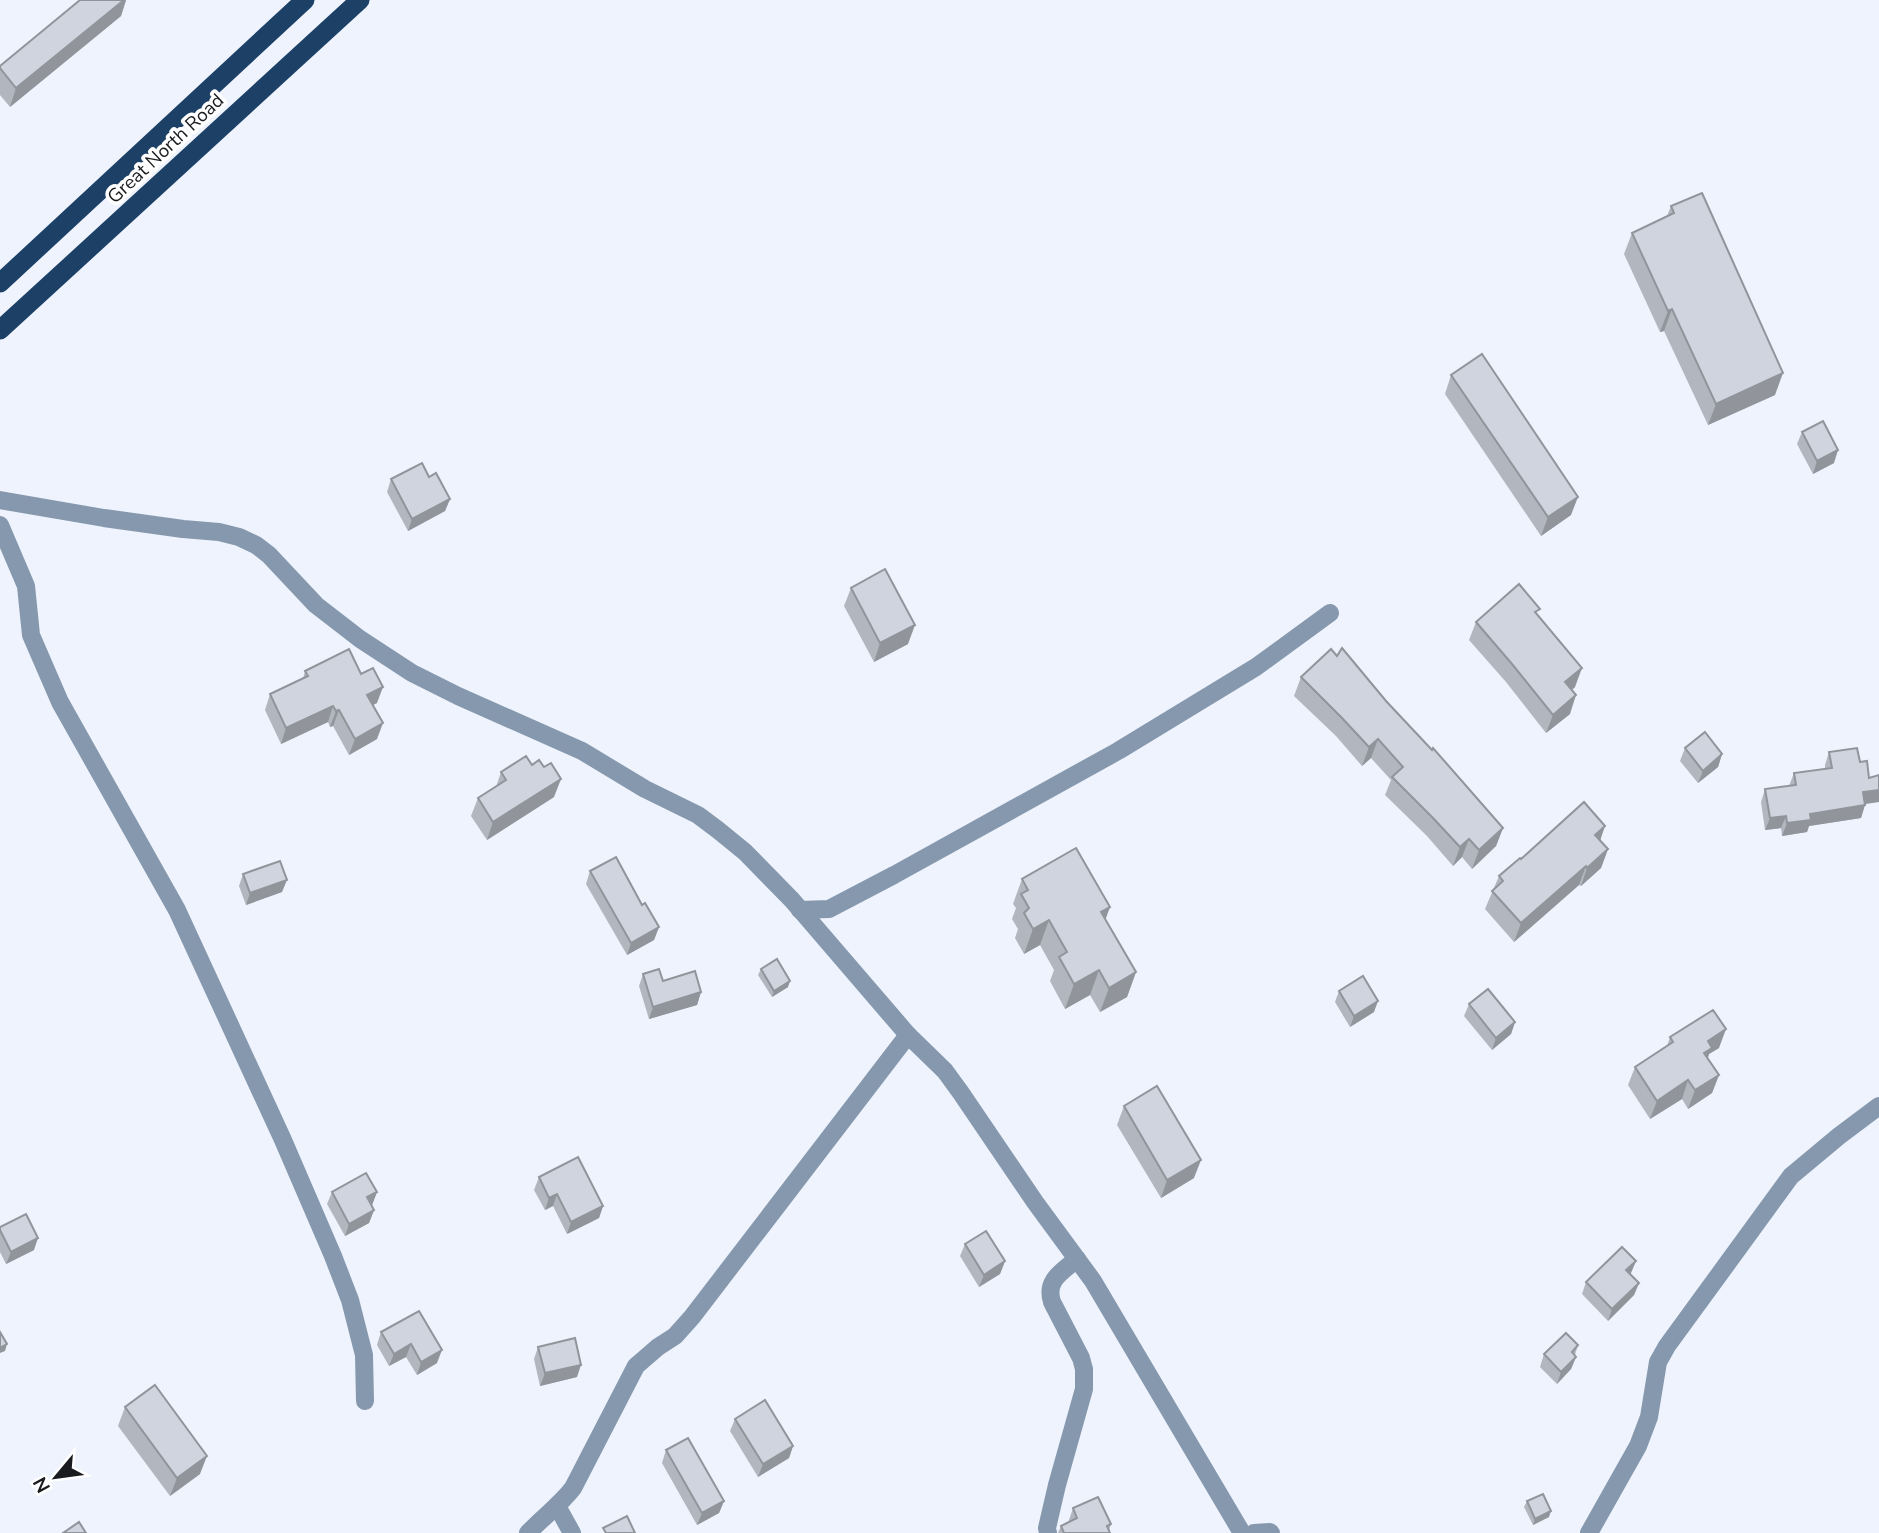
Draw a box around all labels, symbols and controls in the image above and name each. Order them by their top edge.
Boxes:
street label: Great North Road [102,88,230,210]
north arrow [21,1442,91,1512]
text: N [27,1472,57,1497]

